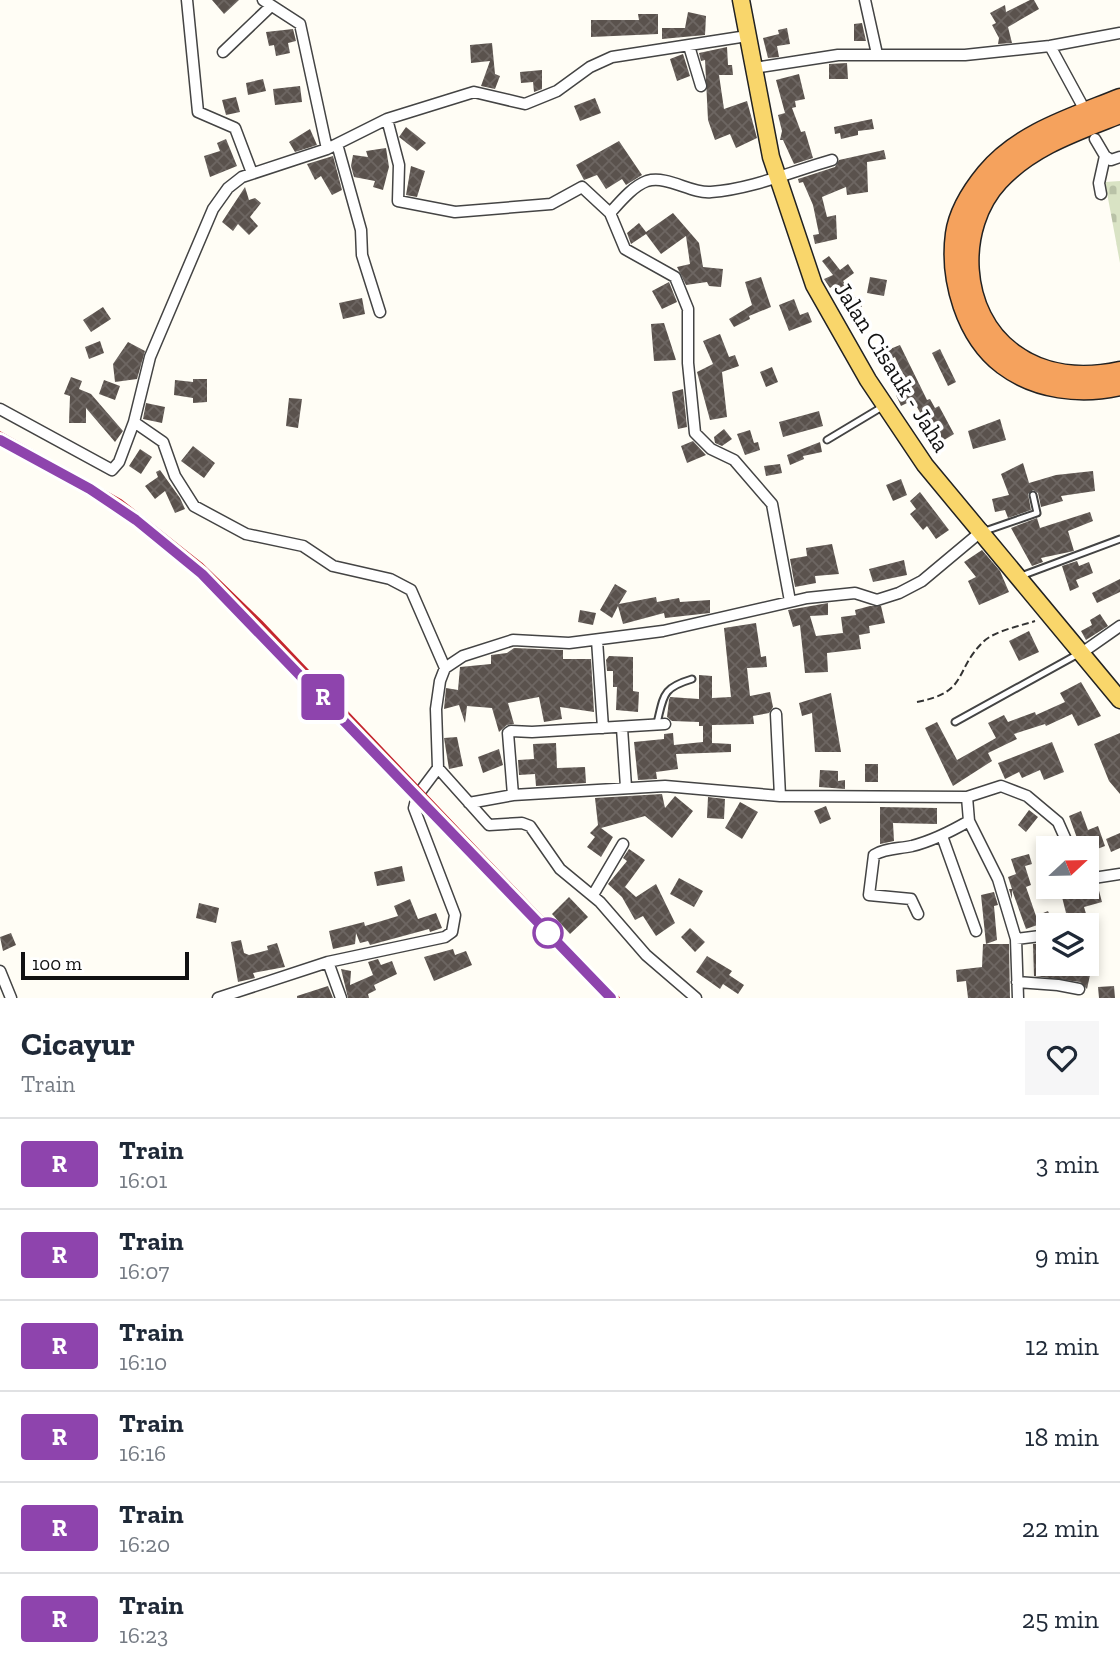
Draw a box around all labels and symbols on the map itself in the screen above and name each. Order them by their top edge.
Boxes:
street label: Jalan Cisauk - Jaha [828,276,957,457]
line badge: R [300,674,346,720]
north arrow [1036,836,1099,900]
unlabelled marker [533,918,563,948]
scale bar [21,949,189,981]

